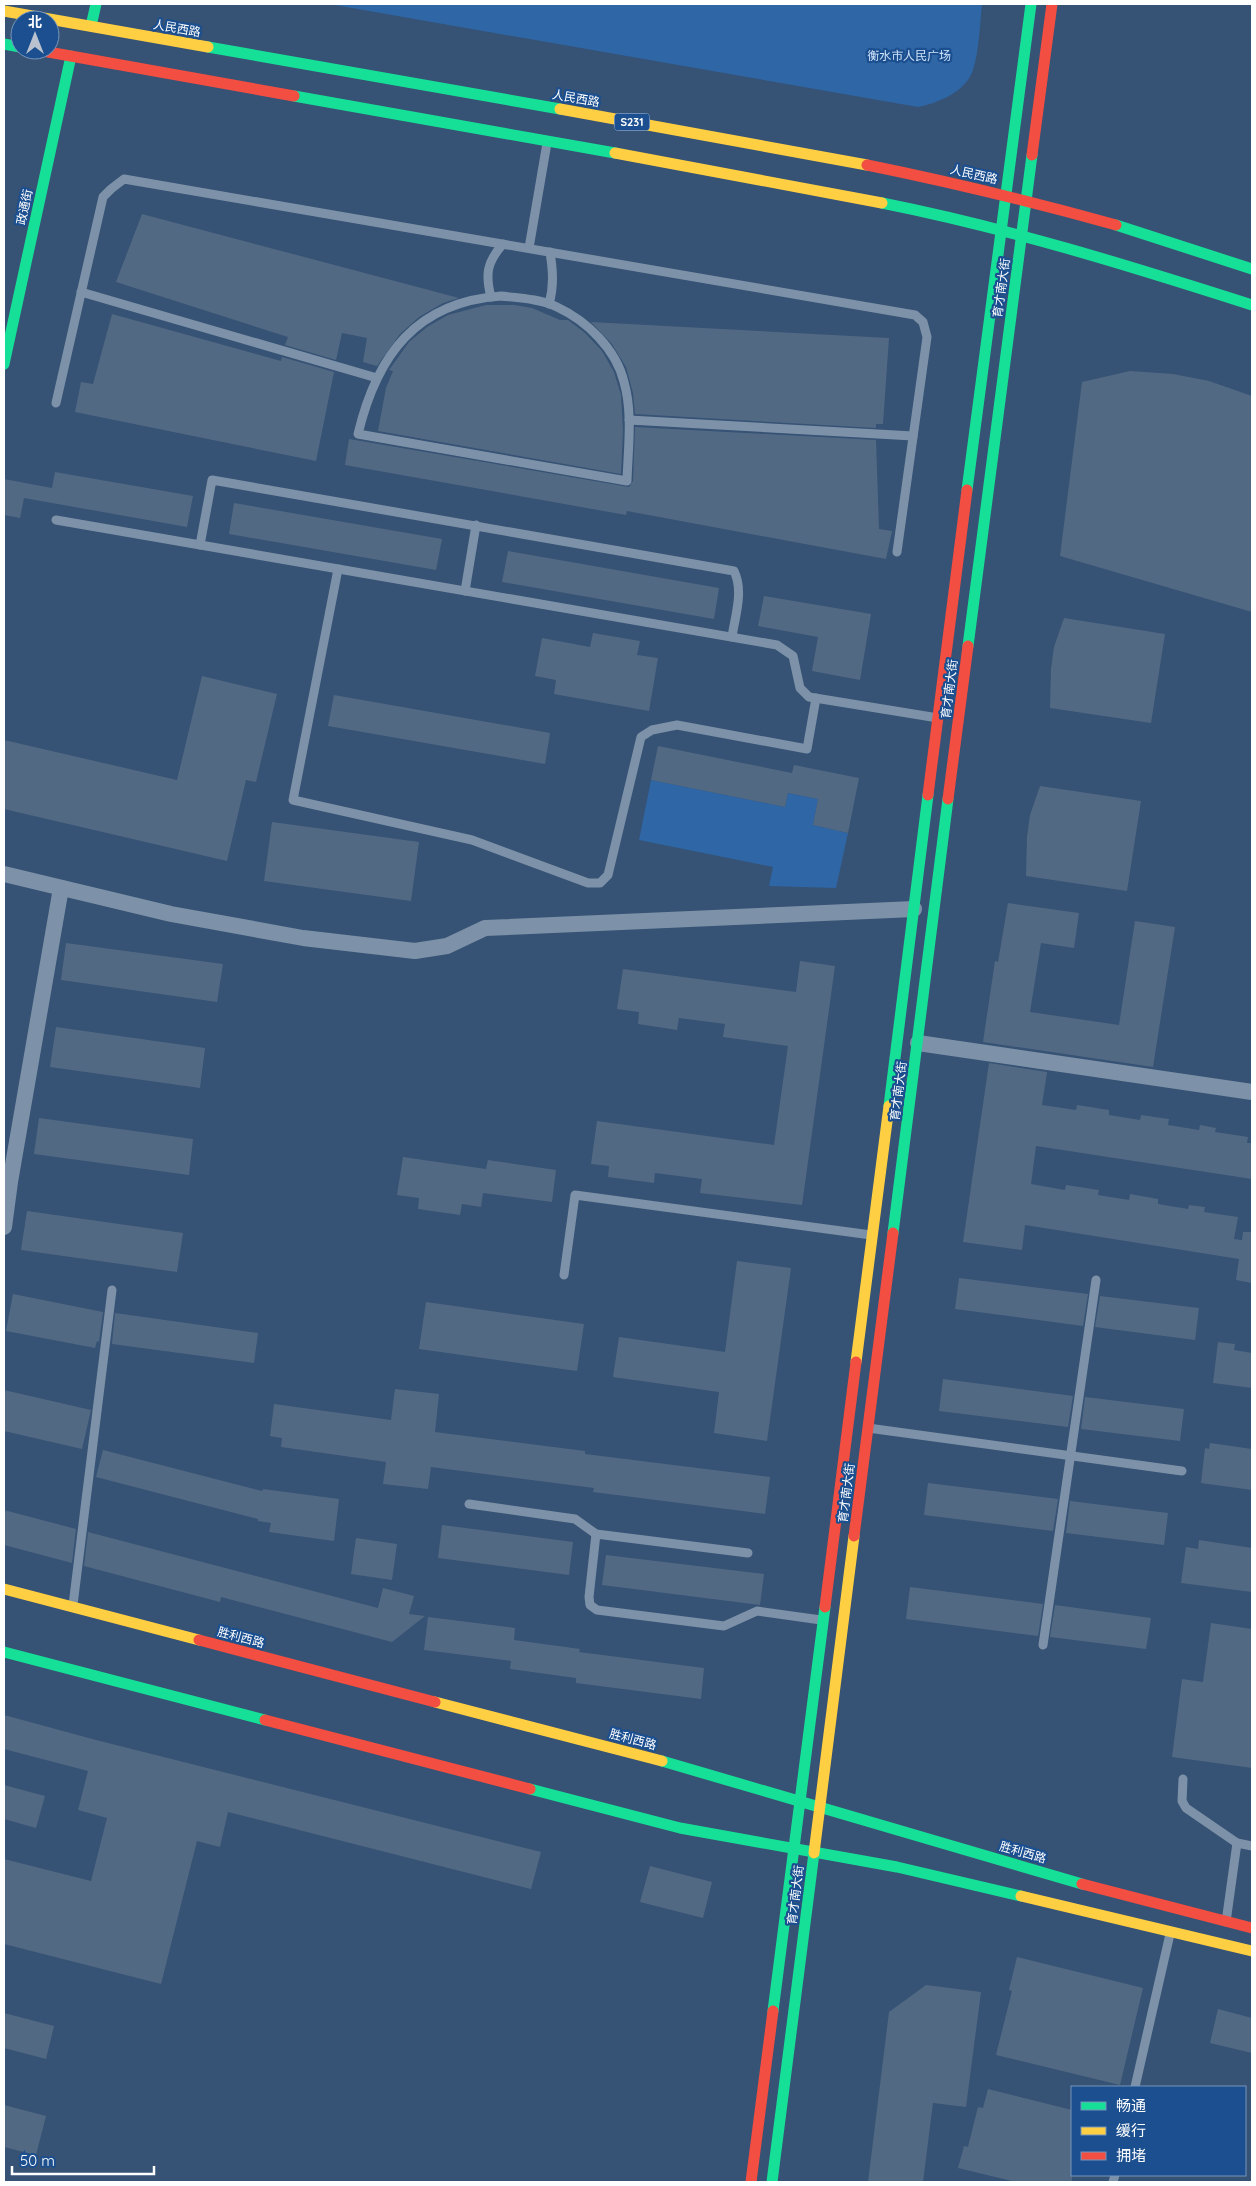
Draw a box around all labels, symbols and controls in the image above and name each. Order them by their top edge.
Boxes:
north arrow [10,10,60,60]
text: 北 [28,13,42,31]
street label: 人民西路 [152,16,202,40]
park label: 衡水市人民广场 [867,48,951,63]
street label: 人民西路 [551,86,601,110]
road number: S231 [614,114,650,130]
street label: 人民西路 [949,161,999,187]
street label: 政通街 [13,188,35,226]
street label: 育才南大街 [989,257,1013,319]
street label: 育才南大街 [938,658,960,720]
street label: 育才南大街 [887,1060,909,1122]
street label: 育才南大街 [835,1462,857,1524]
street label: 胜利西路 [216,1624,266,1650]
street label: 胜利西路 [608,1726,658,1752]
street label: 胜利西路 [998,1838,1048,1866]
street label: 育才南大街 [784,1864,806,1926]
legend [1071,2086,1246,2176]
text: 畅通 [1116,2096,1146,2115]
text: 缓行 [1116,2121,1146,2140]
scale bar [12,2144,155,2176]
text: 拥堵 [1116,2146,1146,2165]
text: 50 m [20,2151,55,2170]

